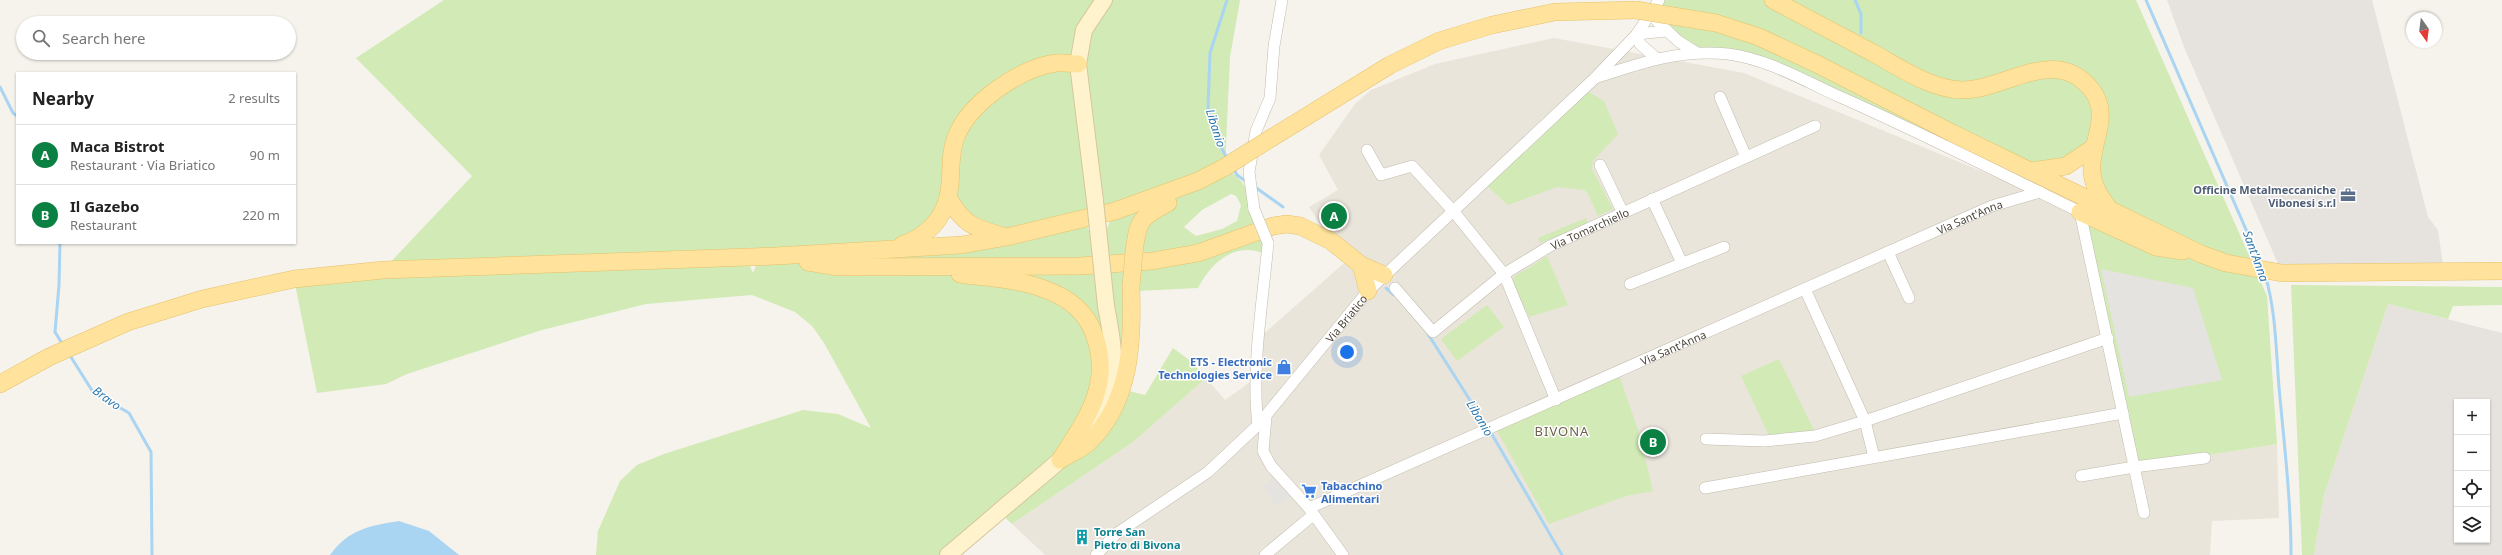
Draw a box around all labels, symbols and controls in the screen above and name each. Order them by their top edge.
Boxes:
north arrow [2406,12,2442,48]
search box [16,16,296,60]
icon: search [30,27,52,49]
text: Search here [62,28,145,48]
text: Nearby [32,87,94,110]
text: 2 results [228,89,280,107]
water label: Libanio [1202,107,1230,150]
text: Maca Bistrot [70,136,165,156]
text: A [41,146,50,164]
text: 90 m [250,146,280,164]
text: Restaurant · Via Briatico [70,156,215,174]
place label: Officine Metalmeccaniche Vibonesi s.r.l [2193,182,2336,210]
office icon: Officine Metalmeccaniche Vibonesi s.r.l [2339,186,2357,204]
text: Il Gazebo [70,196,139,216]
street label: Via Sant'Anna [1934,196,2004,237]
pin: A [1321,201,1347,231]
street label: Via Tomarchiello [1548,204,1632,252]
text: B [41,206,49,224]
text: 220 m [242,206,280,224]
text: Restaurant [70,216,137,234]
water label: Sant'Anna [2239,228,2273,284]
street label: Via Briatico [1322,291,1370,345]
street label: Via Sant'Anna [1638,326,1708,368]
your location [1337,342,1357,362]
place label: ETS - Electronic Technologies Service [1158,354,1272,382]
shop icon: ETS - Electronic Technologies Service [1275,358,1293,376]
water label: Bravo [89,382,125,414]
water label: Libanio [1463,397,1498,439]
map controls [2454,399,2490,543]
button: + [2454,399,2490,435]
district label: BIVONA [1535,422,1589,440]
pin: B [1640,427,1666,457]
button: − [2454,435,2490,471]
button: locate [2454,471,2490,507]
place label: Tabacchino Alimentari [1321,478,1383,506]
supermarket icon: Tabacchino Alimentari [1300,482,1318,500]
button: layers [2454,507,2490,543]
place label: Torre San Pietro di Bivona [1094,524,1181,552]
building icon: Torre San Pietro di Bivona [1073,528,1091,546]

